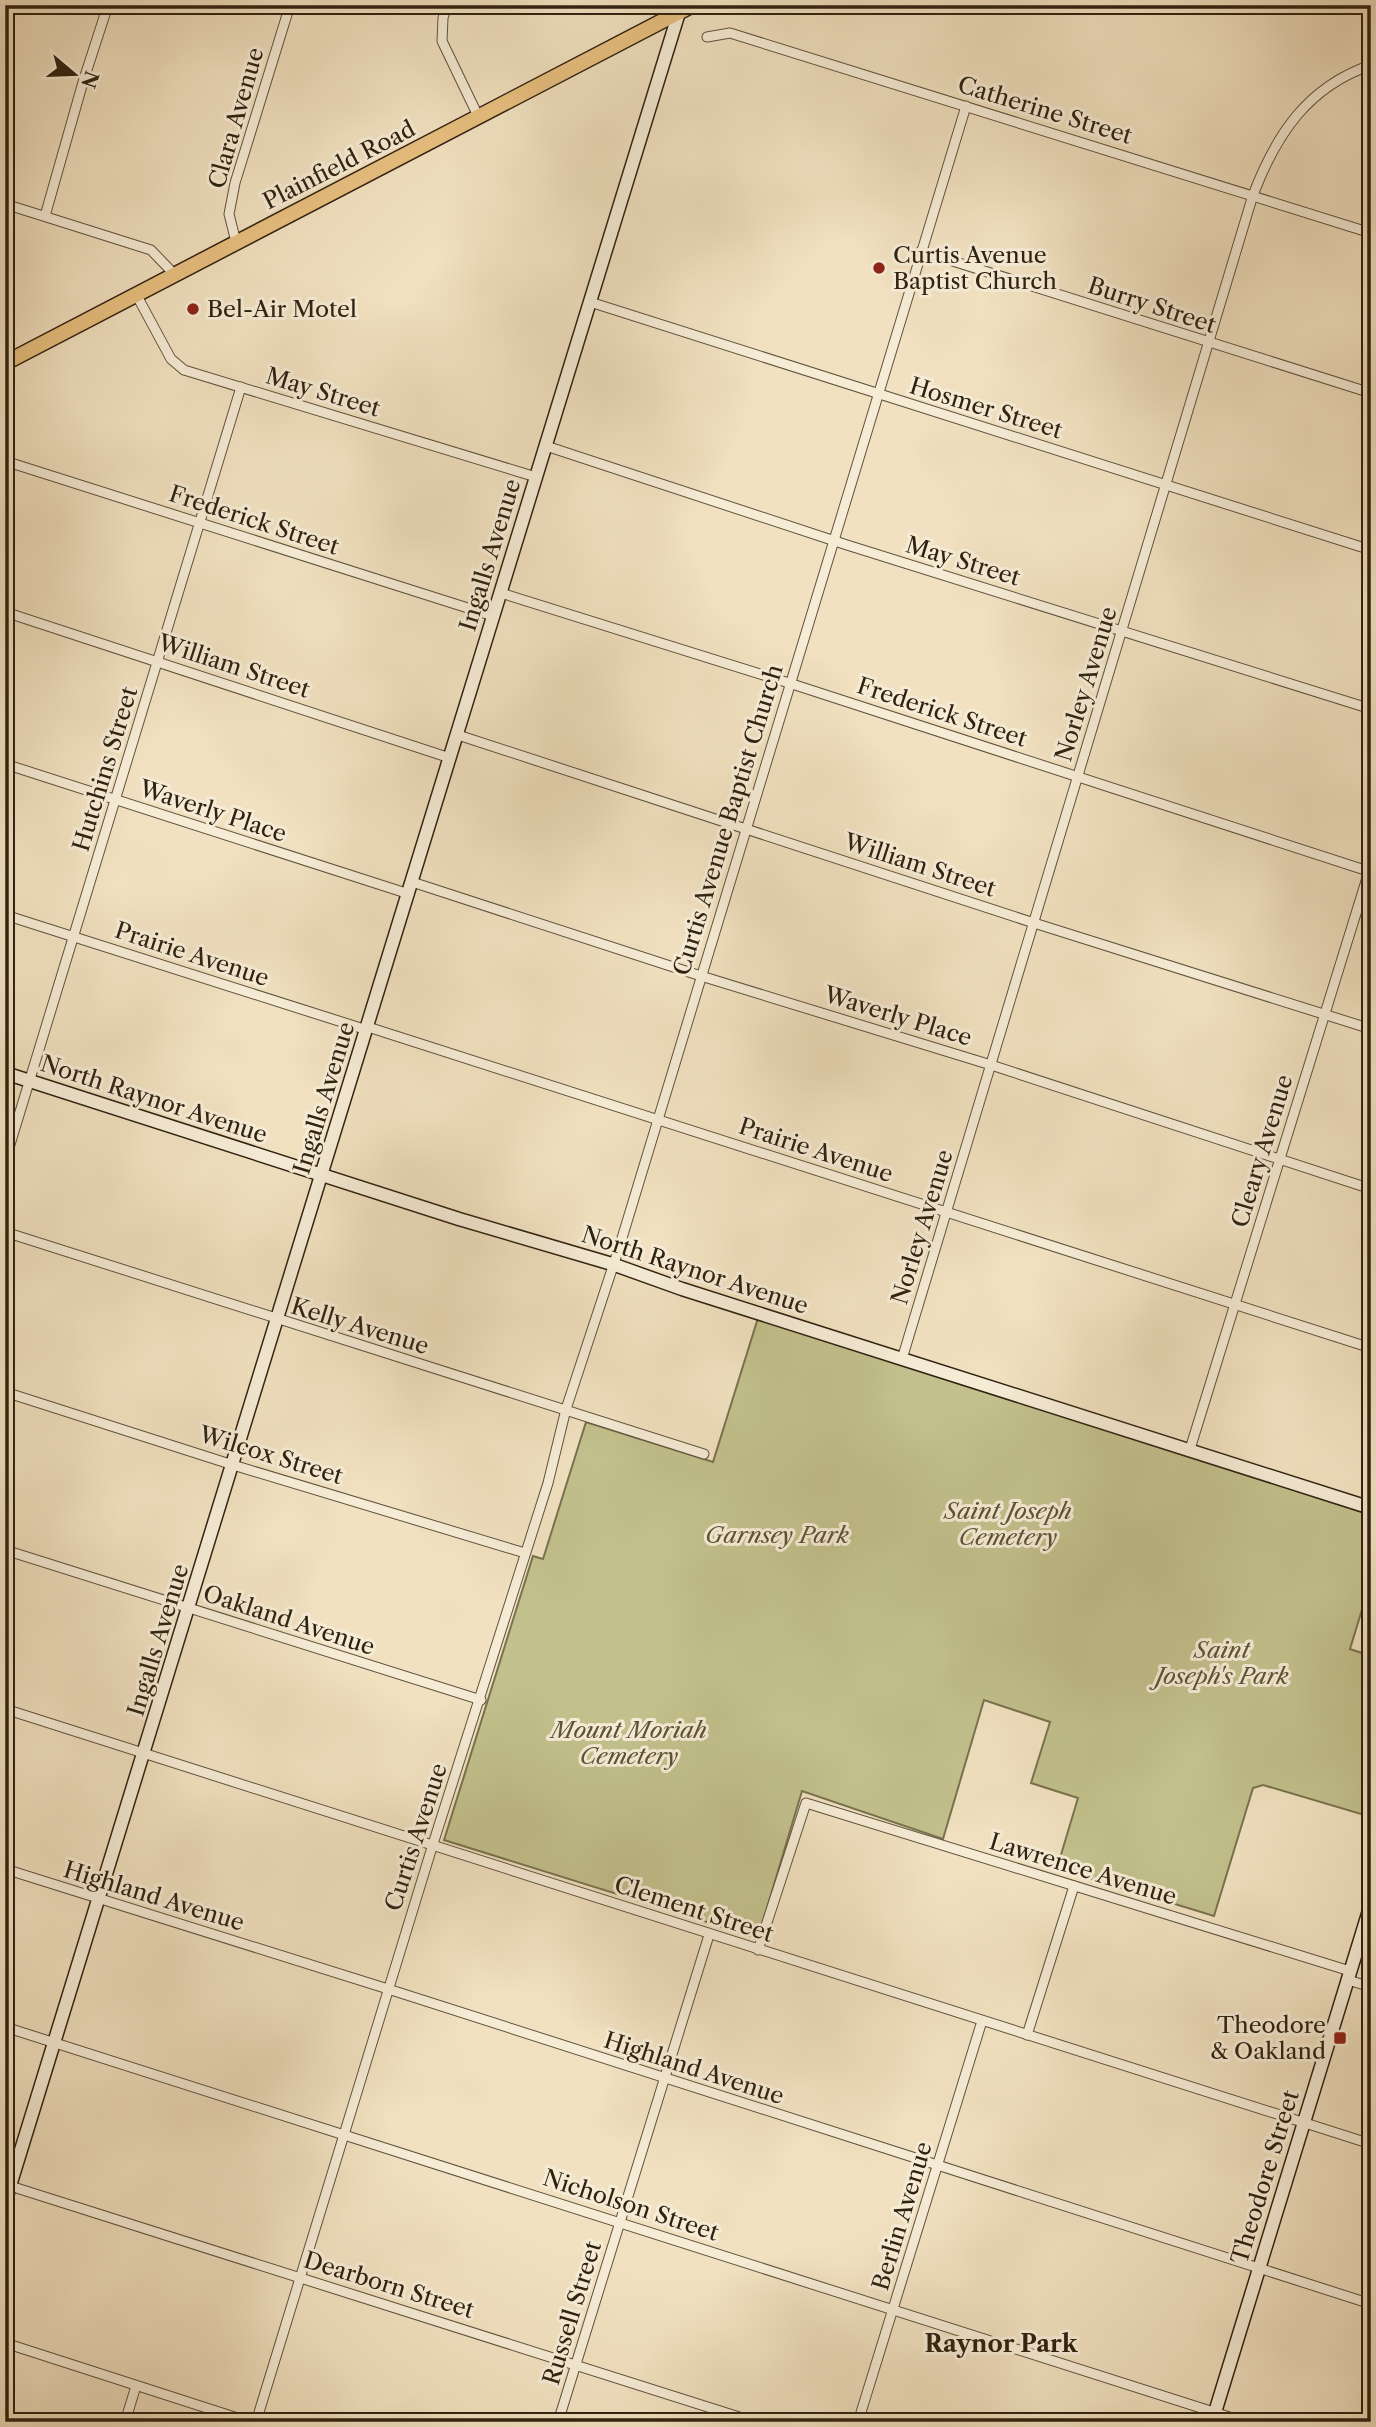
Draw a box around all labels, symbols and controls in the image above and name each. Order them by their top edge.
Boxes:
north arrow [38,38,108,108]
street label: Clara Avenue [203,44,269,192]
text: N [76,68,103,91]
street label: Catherine Street [955,70,1135,150]
street label: Plainfield Road [258,115,420,215]
place label: Curtis Avenue Baptist Church [893,241,1057,295]
marker: Curtis Avenue Baptist Church [871,260,887,276]
street label: Burry Street [1084,271,1220,339]
place label: Bel-Air Motel [207,295,357,323]
marker: Bel-Air Motel [185,301,201,317]
street label: May Street [262,361,384,423]
street label: Hosmer Street [906,371,1066,445]
street label: Ingalls Avenue [454,475,526,635]
street label: Frederick Street [166,479,342,561]
street label: May Street [902,530,1024,592]
street label: Norley Avenue [1049,603,1123,765]
street label: William Street [154,628,313,704]
street label: Curtis Avenue Baptist Church [667,661,789,979]
street label: Frederick Street [854,671,1030,753]
street label: Hutchins Street [67,683,143,855]
street label: Waverly Place [135,774,290,848]
street label: William Street [840,827,999,903]
street label: Prairie Avenue [111,916,273,992]
street label: Waverly Place [820,980,975,1052]
street label: Ingalls Avenue [288,1018,360,1178]
street label: North Raynor Avenue [37,1049,271,1149]
street label: Cleary Avenue [1225,1071,1299,1231]
street label: Prairie Avenue [735,1112,897,1188]
street label: Norley Avenue [885,1146,959,1308]
street label: North Raynor Avenue [578,1220,812,1320]
street label: Kelly Avenue [288,1292,432,1360]
street label: Wilcox Street [195,1420,346,1490]
park label: Saint Joseph Cemetery [942,1497,1072,1551]
park label: Garnsey Park [705,1521,849,1549]
street label: Ingalls Avenue [122,1560,194,1720]
street label: Oakland Avenue [200,1579,378,1661]
park label: Saint Joseph's Park [1148,1636,1289,1690]
park label: Mount Moriah Cemetery [548,1716,707,1770]
street label: Curtis Avenue [379,1760,453,1914]
street label: Lawrence Avenue [986,1827,1180,1911]
street label: Highland Avenue [60,1855,248,1937]
street label: Clement Street [611,1870,777,1948]
place label: Theodore & Oakland [1209,2011,1326,2065]
street label: Highland Avenue [600,2026,788,2110]
marker: Theodore & Oakland [1332,2030,1348,2046]
street label: Theodore Street [1225,2087,1305,2267]
street label: Berlin Avenue [866,2138,938,2294]
street label: Nicholson Street [540,2163,722,2247]
street label: Russell Street [537,2238,607,2388]
street label: Dearborn Street [300,2246,478,2324]
district label: Raynor Park [924,2329,1079,2358]

